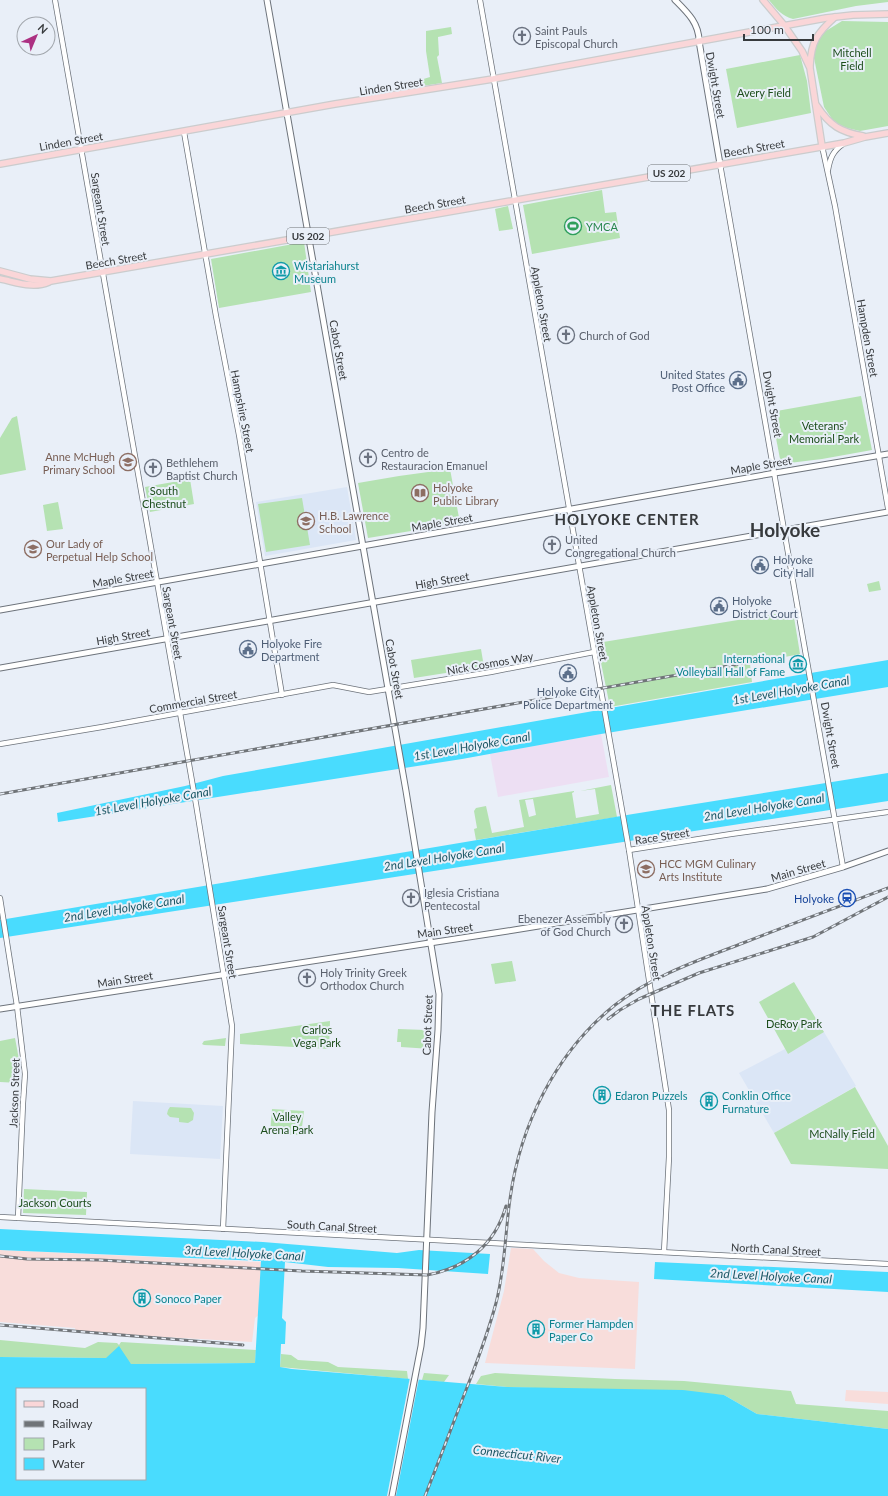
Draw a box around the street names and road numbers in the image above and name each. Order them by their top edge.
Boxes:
street label: Dwight Street [704,51,728,119]
street label: Linden Street [358,75,424,97]
street label: Linden Street [38,129,104,153]
street label: Beech Street [722,136,786,160]
road number: US 202 [648,165,690,181]
street label: Sargeant Street [89,171,113,247]
street label: Beech Street [403,192,467,216]
road number: US 202 [287,228,329,244]
street label: Beech Street [84,248,148,272]
street label: Appleton Street [529,265,555,343]
street label: Hampden Street [855,298,881,378]
street label: Cabot Street [327,319,351,381]
street label: Hampshire Street [229,369,257,453]
street label: Dwight Street [761,370,785,438]
street label: Maple Street [729,453,793,477]
street label: Maple Street [410,510,474,534]
street label: Maple Street [91,566,155,590]
street label: High Street [414,569,470,591]
street label: Appleton Street [585,584,611,662]
street label: Sargeant Street [160,585,186,661]
street label: High Street [95,625,151,647]
street label: Cabot Street [383,638,407,700]
street label: Nick Cosmos Way [446,649,534,677]
street label: Commercial Street [148,687,238,715]
street label: Dwight Street [819,701,843,769]
street label: Race Street [634,825,690,847]
street label: Main Street [769,856,827,884]
street label: Sargeant Street [216,904,240,980]
street label: Appleton Street [640,904,664,982]
street label: Main Street [416,920,474,940]
street label: Main Street [96,968,154,990]
street label: Cabot Street [419,994,435,1056]
street label: Jackson Street [6,1058,22,1128]
street label: South Canal Street [287,1217,377,1235]
street label: North Canal Street [731,1240,821,1258]

